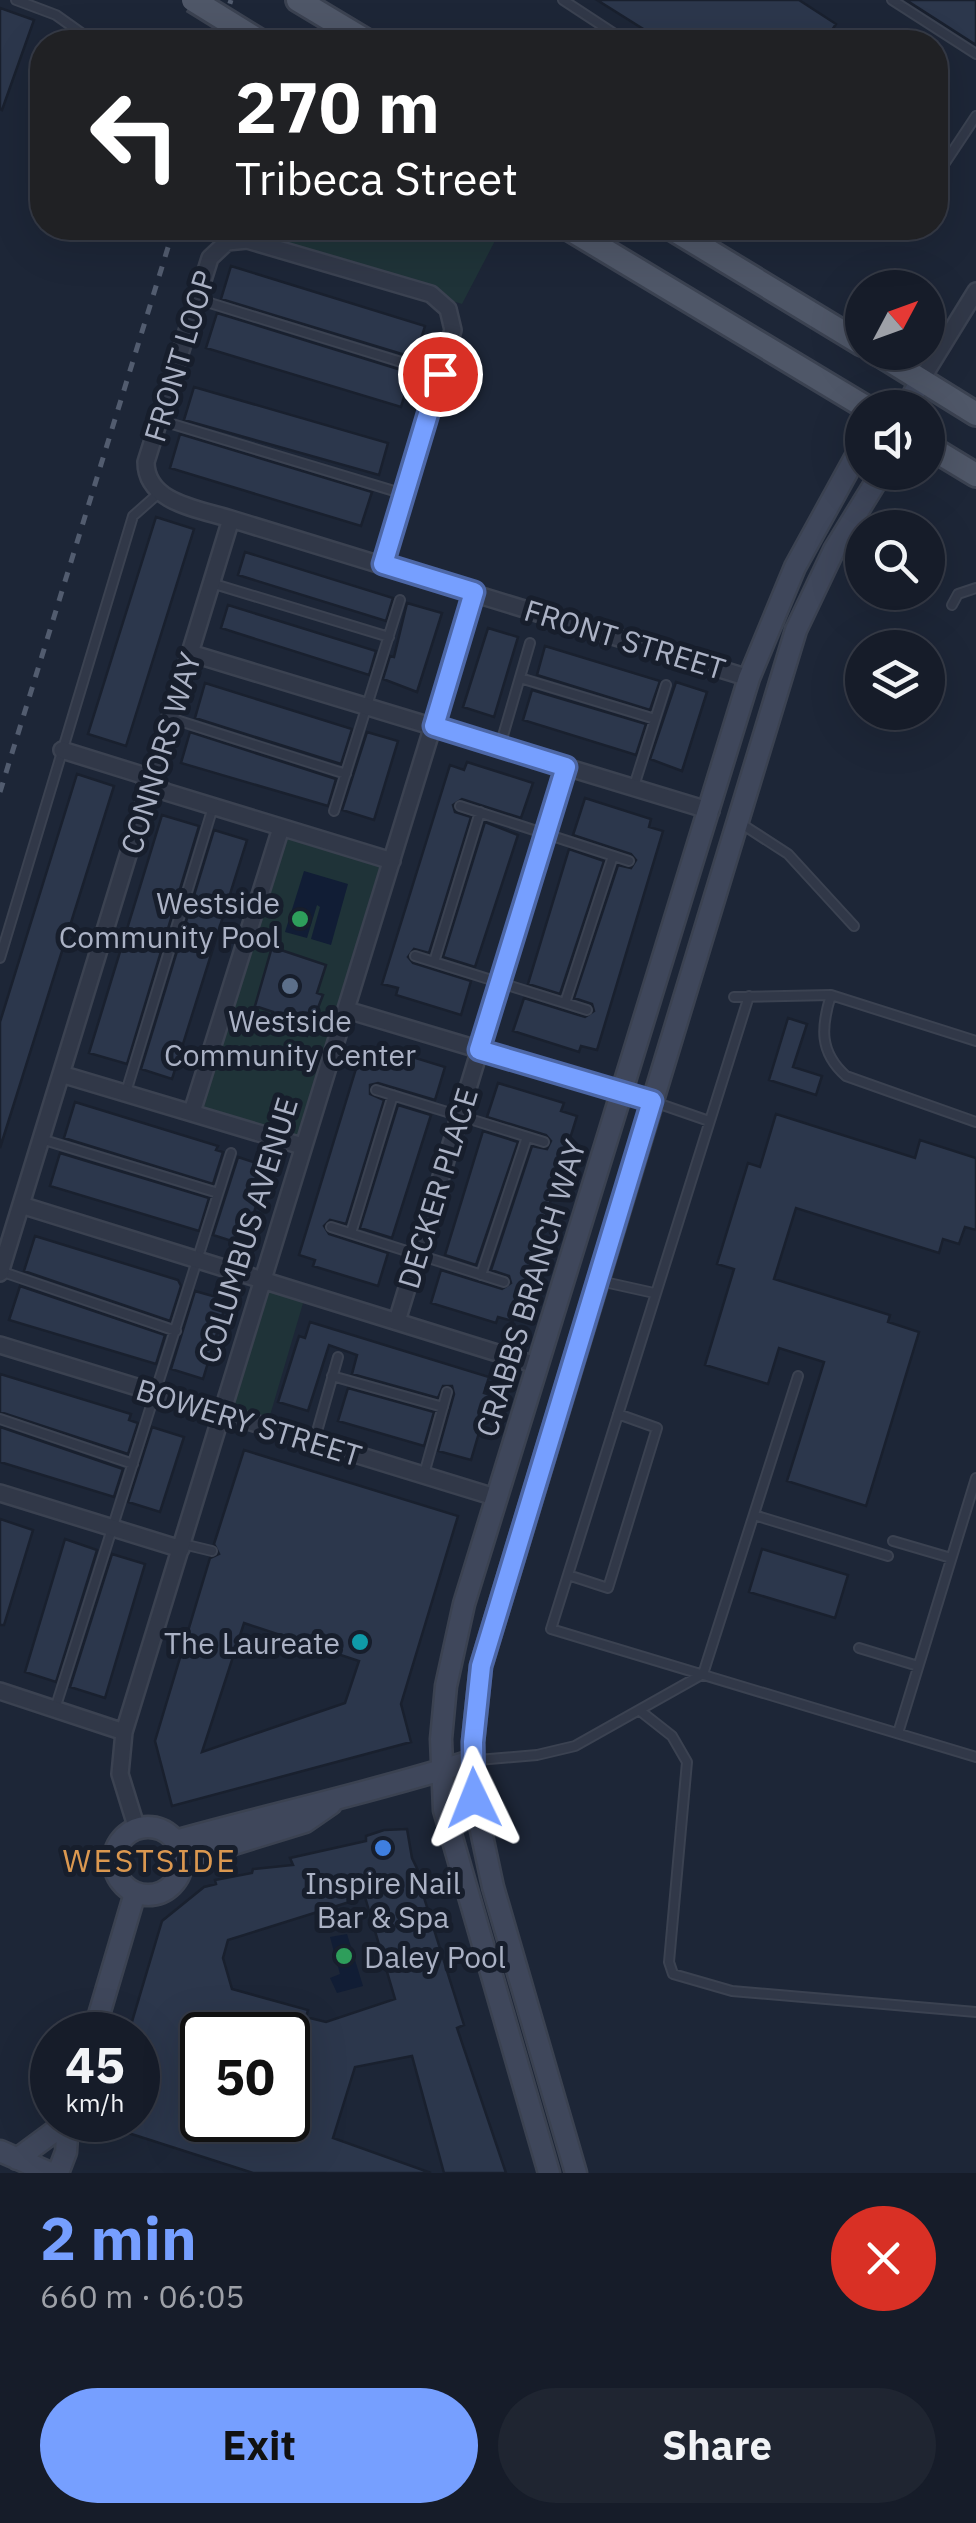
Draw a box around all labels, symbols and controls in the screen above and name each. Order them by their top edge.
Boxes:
text: 270 m [235,61,440,152]
icon: left [70,70,200,200]
text: Tribeca Street [235,149,518,207]
street label: FRONT LOOP [134,266,224,446]
north arrow [845,270,945,370]
map controls [845,270,945,730]
pin [398,332,483,417]
icon: arrive [413,347,468,402]
button: sound [845,390,945,490]
button: search [845,510,945,610]
street label: FRONT STREET [520,590,730,688]
button: layers [845,630,945,730]
street label: CONNORS WAY [111,647,209,859]
place label: Westside Community Pool [59,883,280,956]
marker: Westside Community Pool [289,908,311,930]
marker: Westside Community Center [279,975,301,997]
place label: Westside Community Center [164,1001,416,1074]
street label: DECKER PLACE [388,1083,486,1293]
street label: COLUMBUS AVENUE [188,1093,306,1367]
street label: CRABBS BRANCH WAY [466,1134,594,1441]
street label: BOWERY STREET [132,1369,366,1475]
place label: The Laureate [164,1623,340,1662]
marker: The Laureate [349,1631,371,1653]
position arrow [422,1746,526,1850]
marker: Inspire Nail Bar & Spa [372,1837,394,1859]
district label: WESTSIDE [63,1839,237,1881]
place label: Inspire Nail Bar & Spa [305,1863,461,1936]
place label: Daley Pool [364,1937,506,1976]
marker: Daley Pool [333,1945,355,1967]
speed limit sign: 50 [180,2012,310,2142]
text: 45 [65,2032,125,2097]
text: km/h [66,2086,124,2119]
text: 2 min [40,2198,197,2277]
button: close [831,2206,936,2311]
text: 660 m · 06:05 [40,2275,245,2317]
button: Exit [40,2388,478,2503]
button: Share [498,2388,936,2503]

